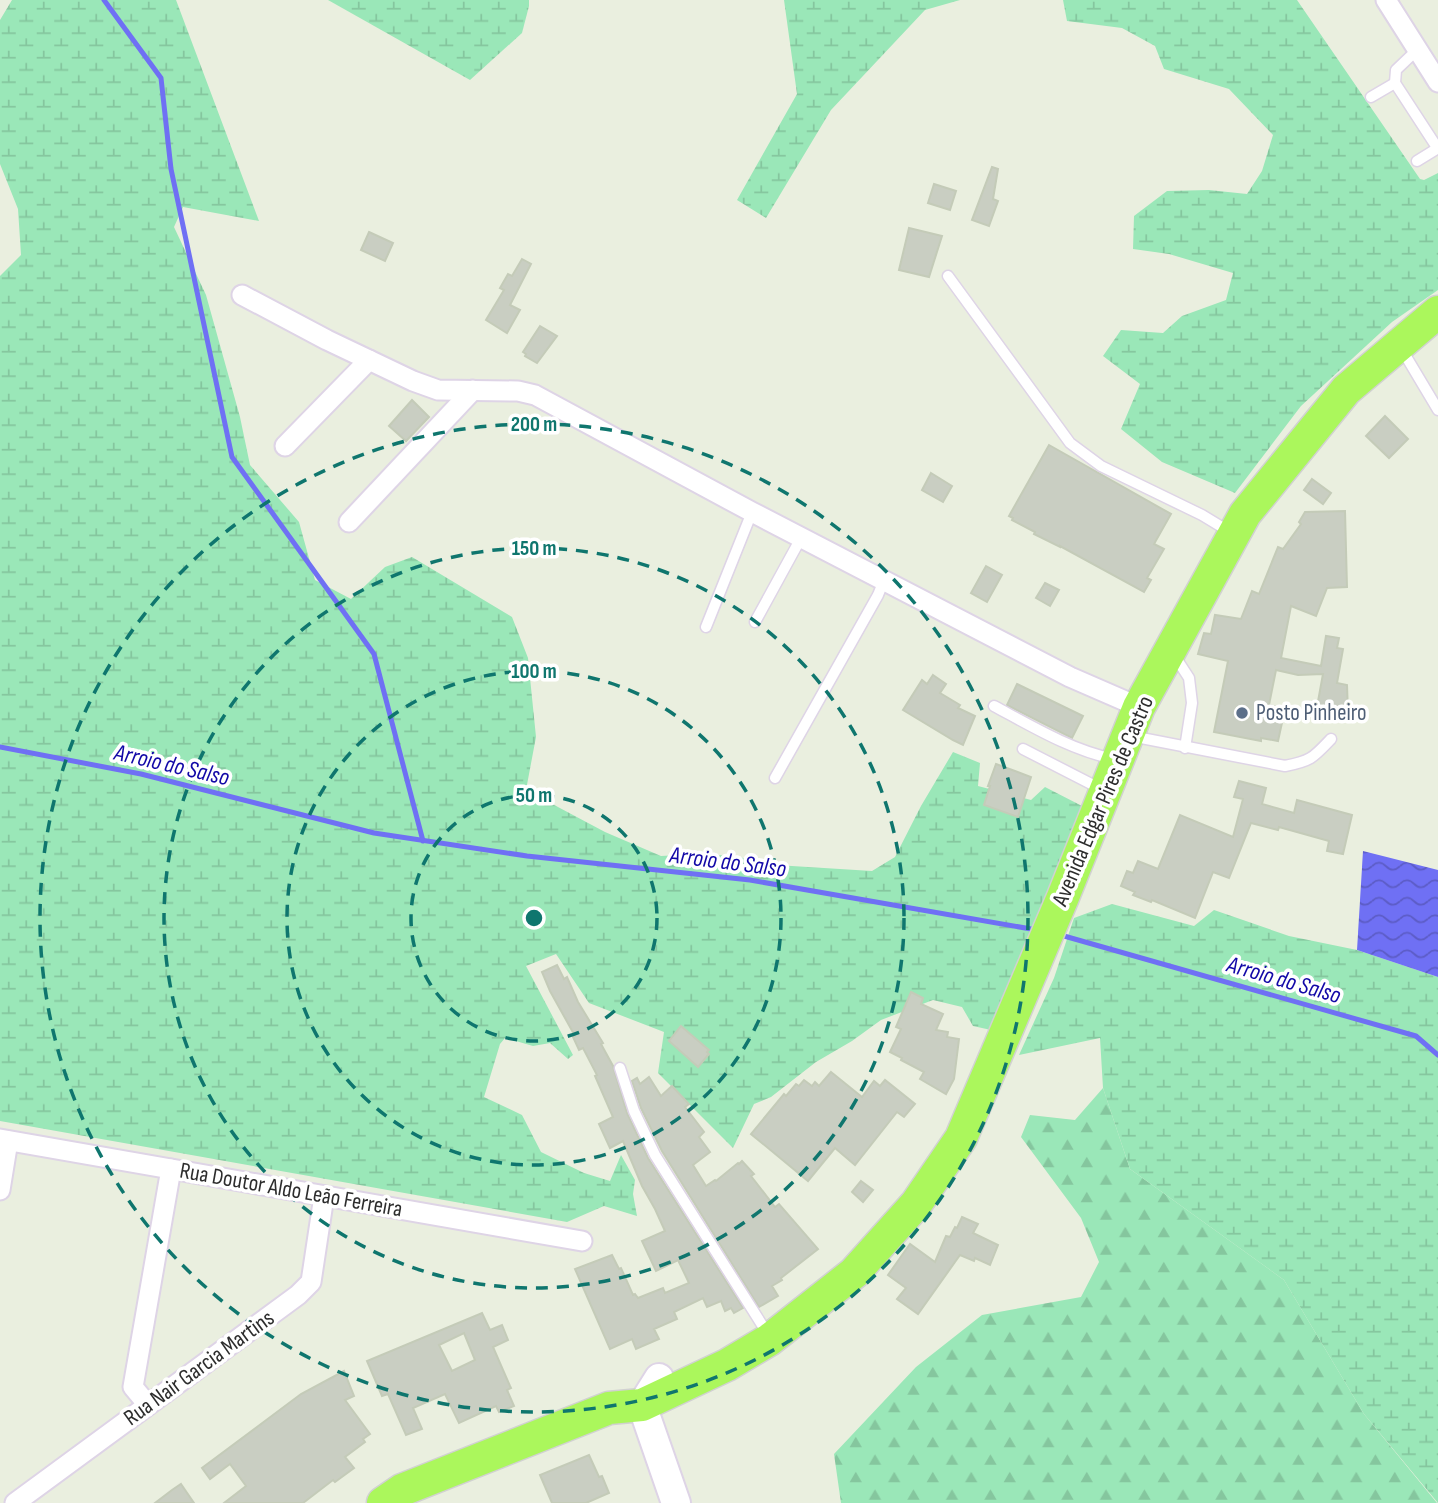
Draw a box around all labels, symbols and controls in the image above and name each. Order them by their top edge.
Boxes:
text: 200 m [511,412,557,437]
text: 150 m [512,536,556,561]
text: 100 m [511,659,557,684]
street label: Avenida Edgar Pires de Castro [1046,692,1160,911]
place label: Posto Pinheiro [1256,699,1367,727]
marker: Posto Pinheiro [1234,705,1250,721]
water label: Arroio do Salso [111,737,232,792]
text: 50 m [516,783,552,808]
water label: Arroio do Salso [667,840,788,884]
centre of rings [522,906,546,930]
water label: Arroio do Salso [1223,950,1344,1010]
street label: Rua Doutor Aldo Leão Ferreira [177,1157,405,1223]
street label: Rua Nair Garcia Martins [118,1304,280,1432]

